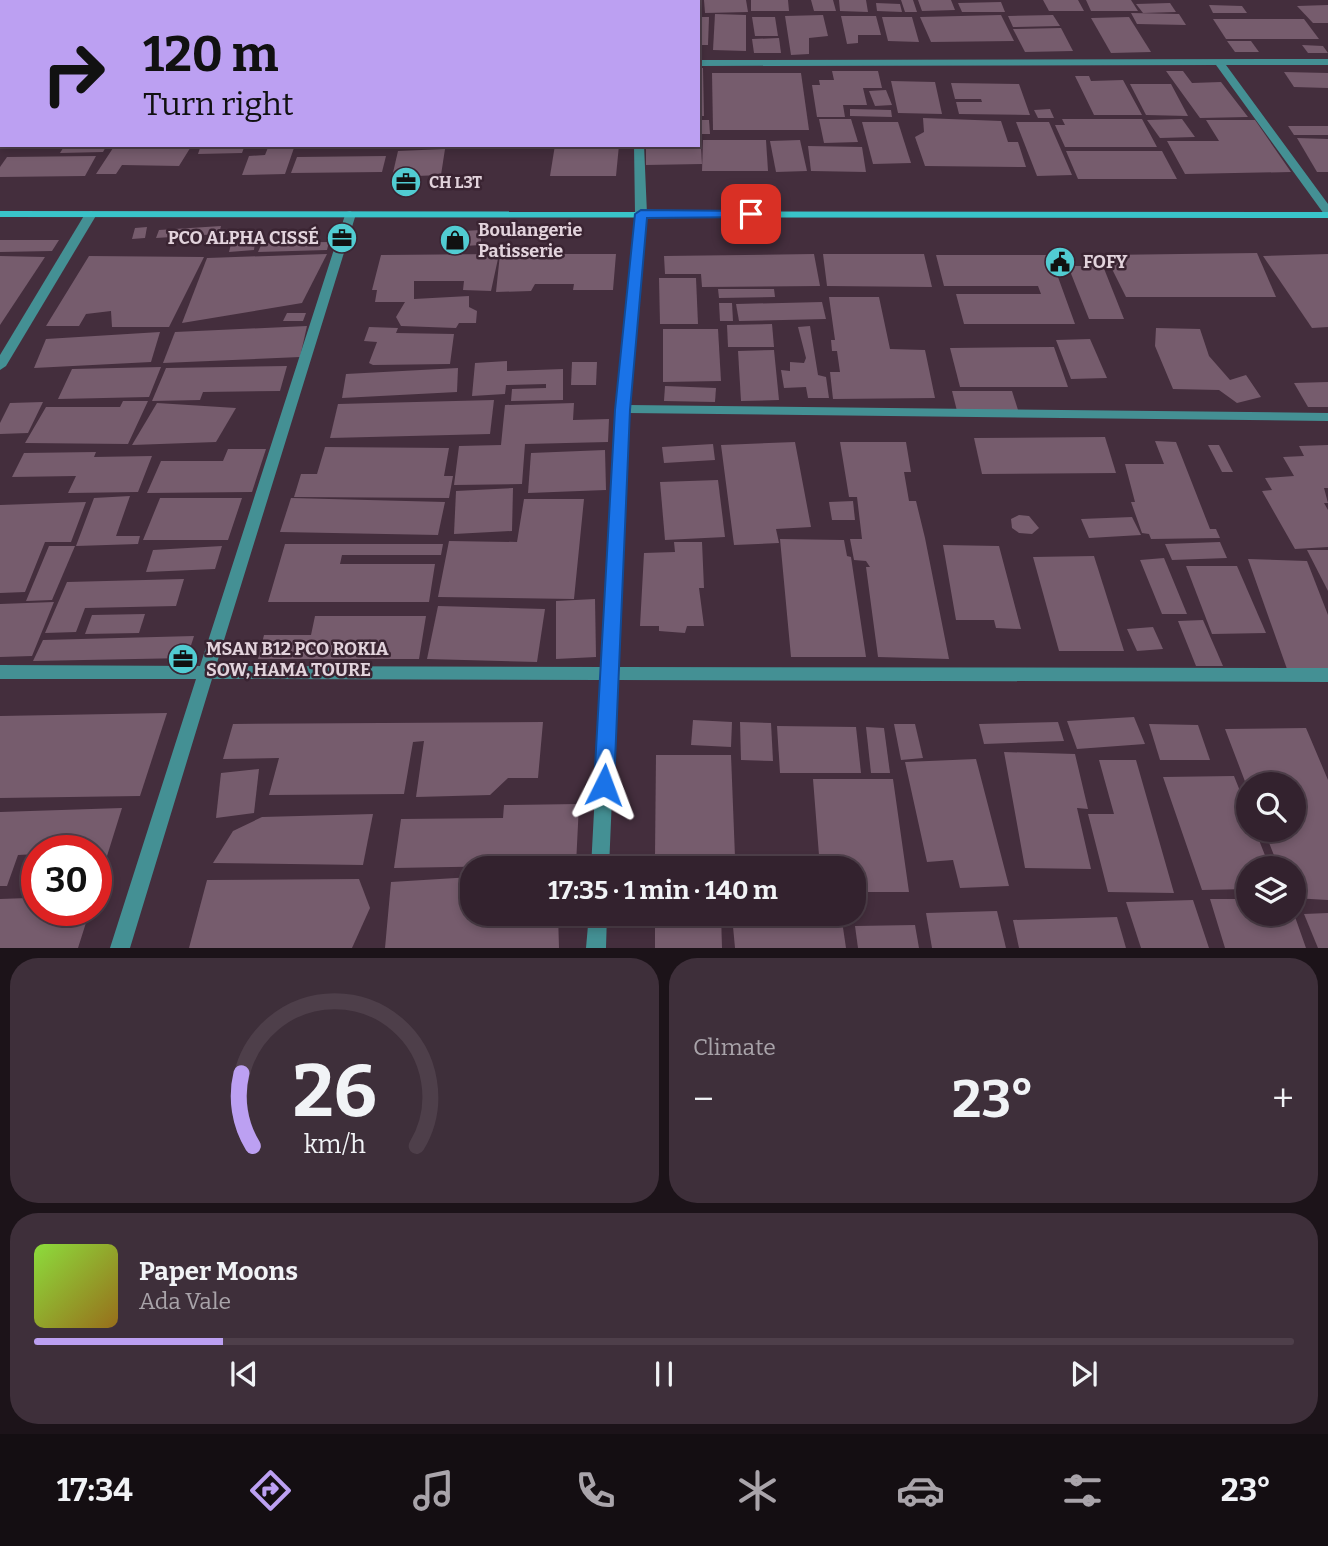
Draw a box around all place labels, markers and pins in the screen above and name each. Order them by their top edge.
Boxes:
office icon: CH L3T [389,165,423,199]
place label: CH L3T [429,173,482,192]
pin [721,184,781,244]
place label: Boulangerie Patisserie [478,219,582,262]
office icon: PCO ALPHA CISSÉ [325,221,359,255]
shop icon: Boulangerie Patisserie [438,223,472,257]
place label: PCO ALPHA CISSÉ [168,226,319,249]
public building icon: FOFY [1043,245,1077,279]
place label: FOFY [1083,251,1128,273]
place label: MSAN B12 PCO ROKIA SOW, HAMA TOURE [206,638,389,681]
office icon: MSAN B12 PCO ROKIA SOW, HAMA TOURE [166,642,200,676]

